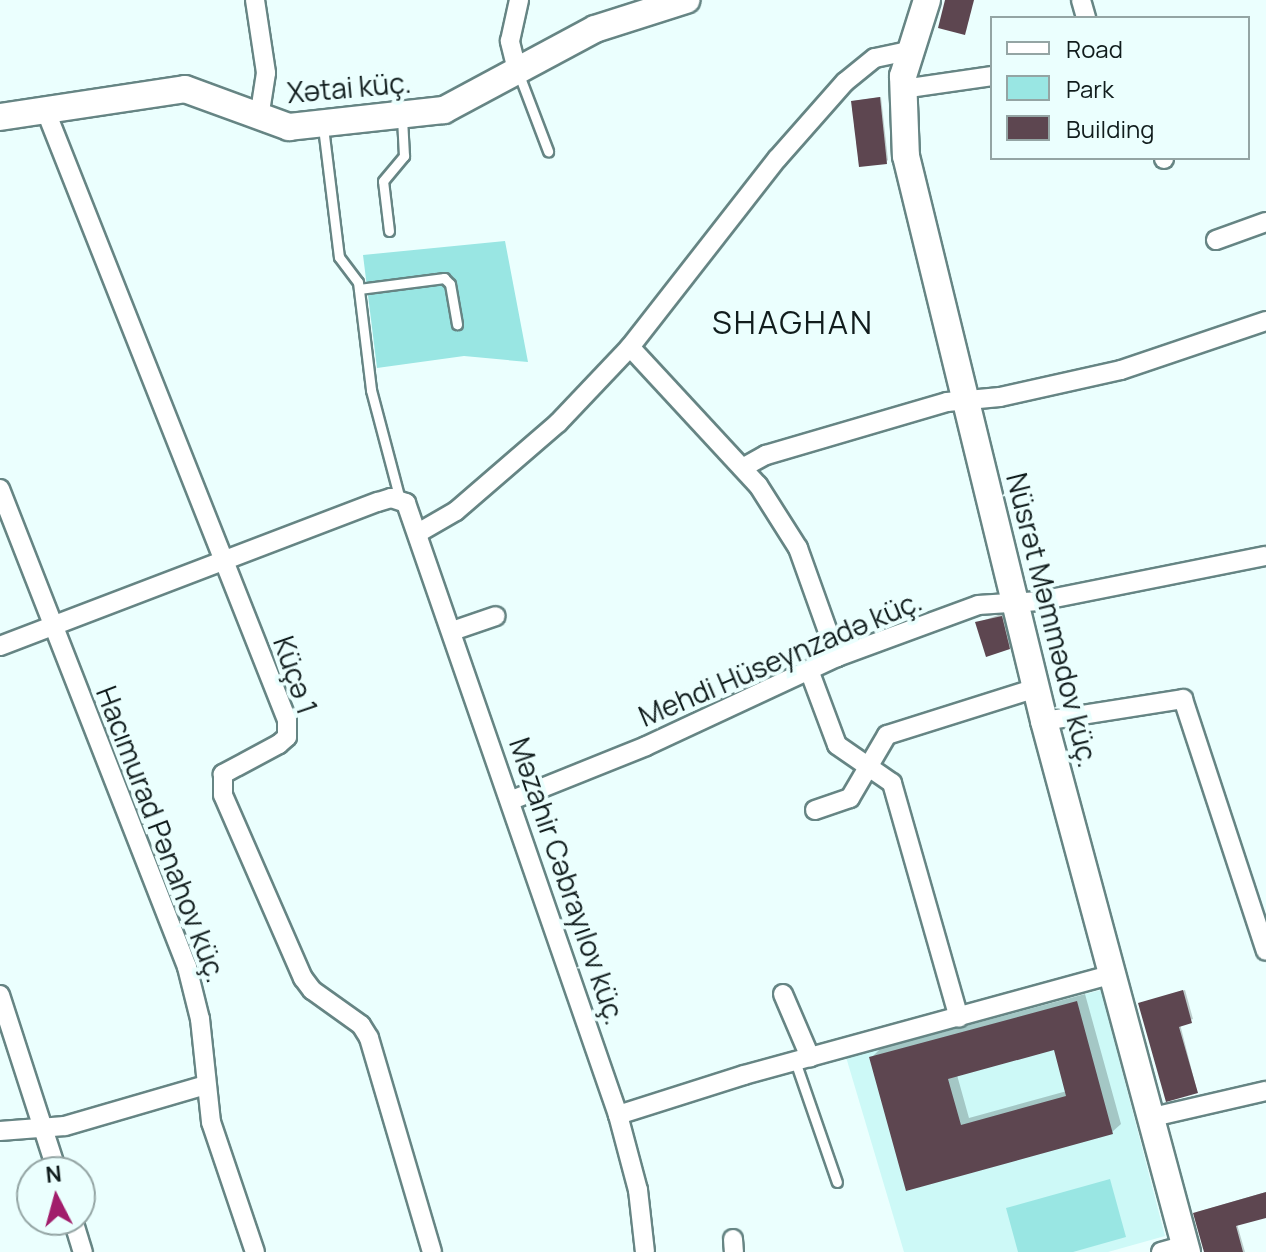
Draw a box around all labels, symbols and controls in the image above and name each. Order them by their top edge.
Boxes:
legend [990,16,1250,160]
text: Road [1066,32,1123,65]
street label: Xətai küç. [286,65,412,109]
text: Park [1066,72,1114,105]
text: Building [1066,112,1154,145]
district label: SHAGHAN [712,303,874,341]
street label: Nüsrət Məmmədov küç. [1000,469,1106,771]
street label: Mehdi Hüseynzadə küç. [634,583,926,733]
street label: Küçə 1 [267,632,325,718]
street label: Hacımurad Pənahov küç. [90,681,234,987]
street label: Məzahir Cəbrayılov küç. [503,733,633,1029]
north arrow [16,1156,96,1236]
text: N [44,1158,63,1190]

